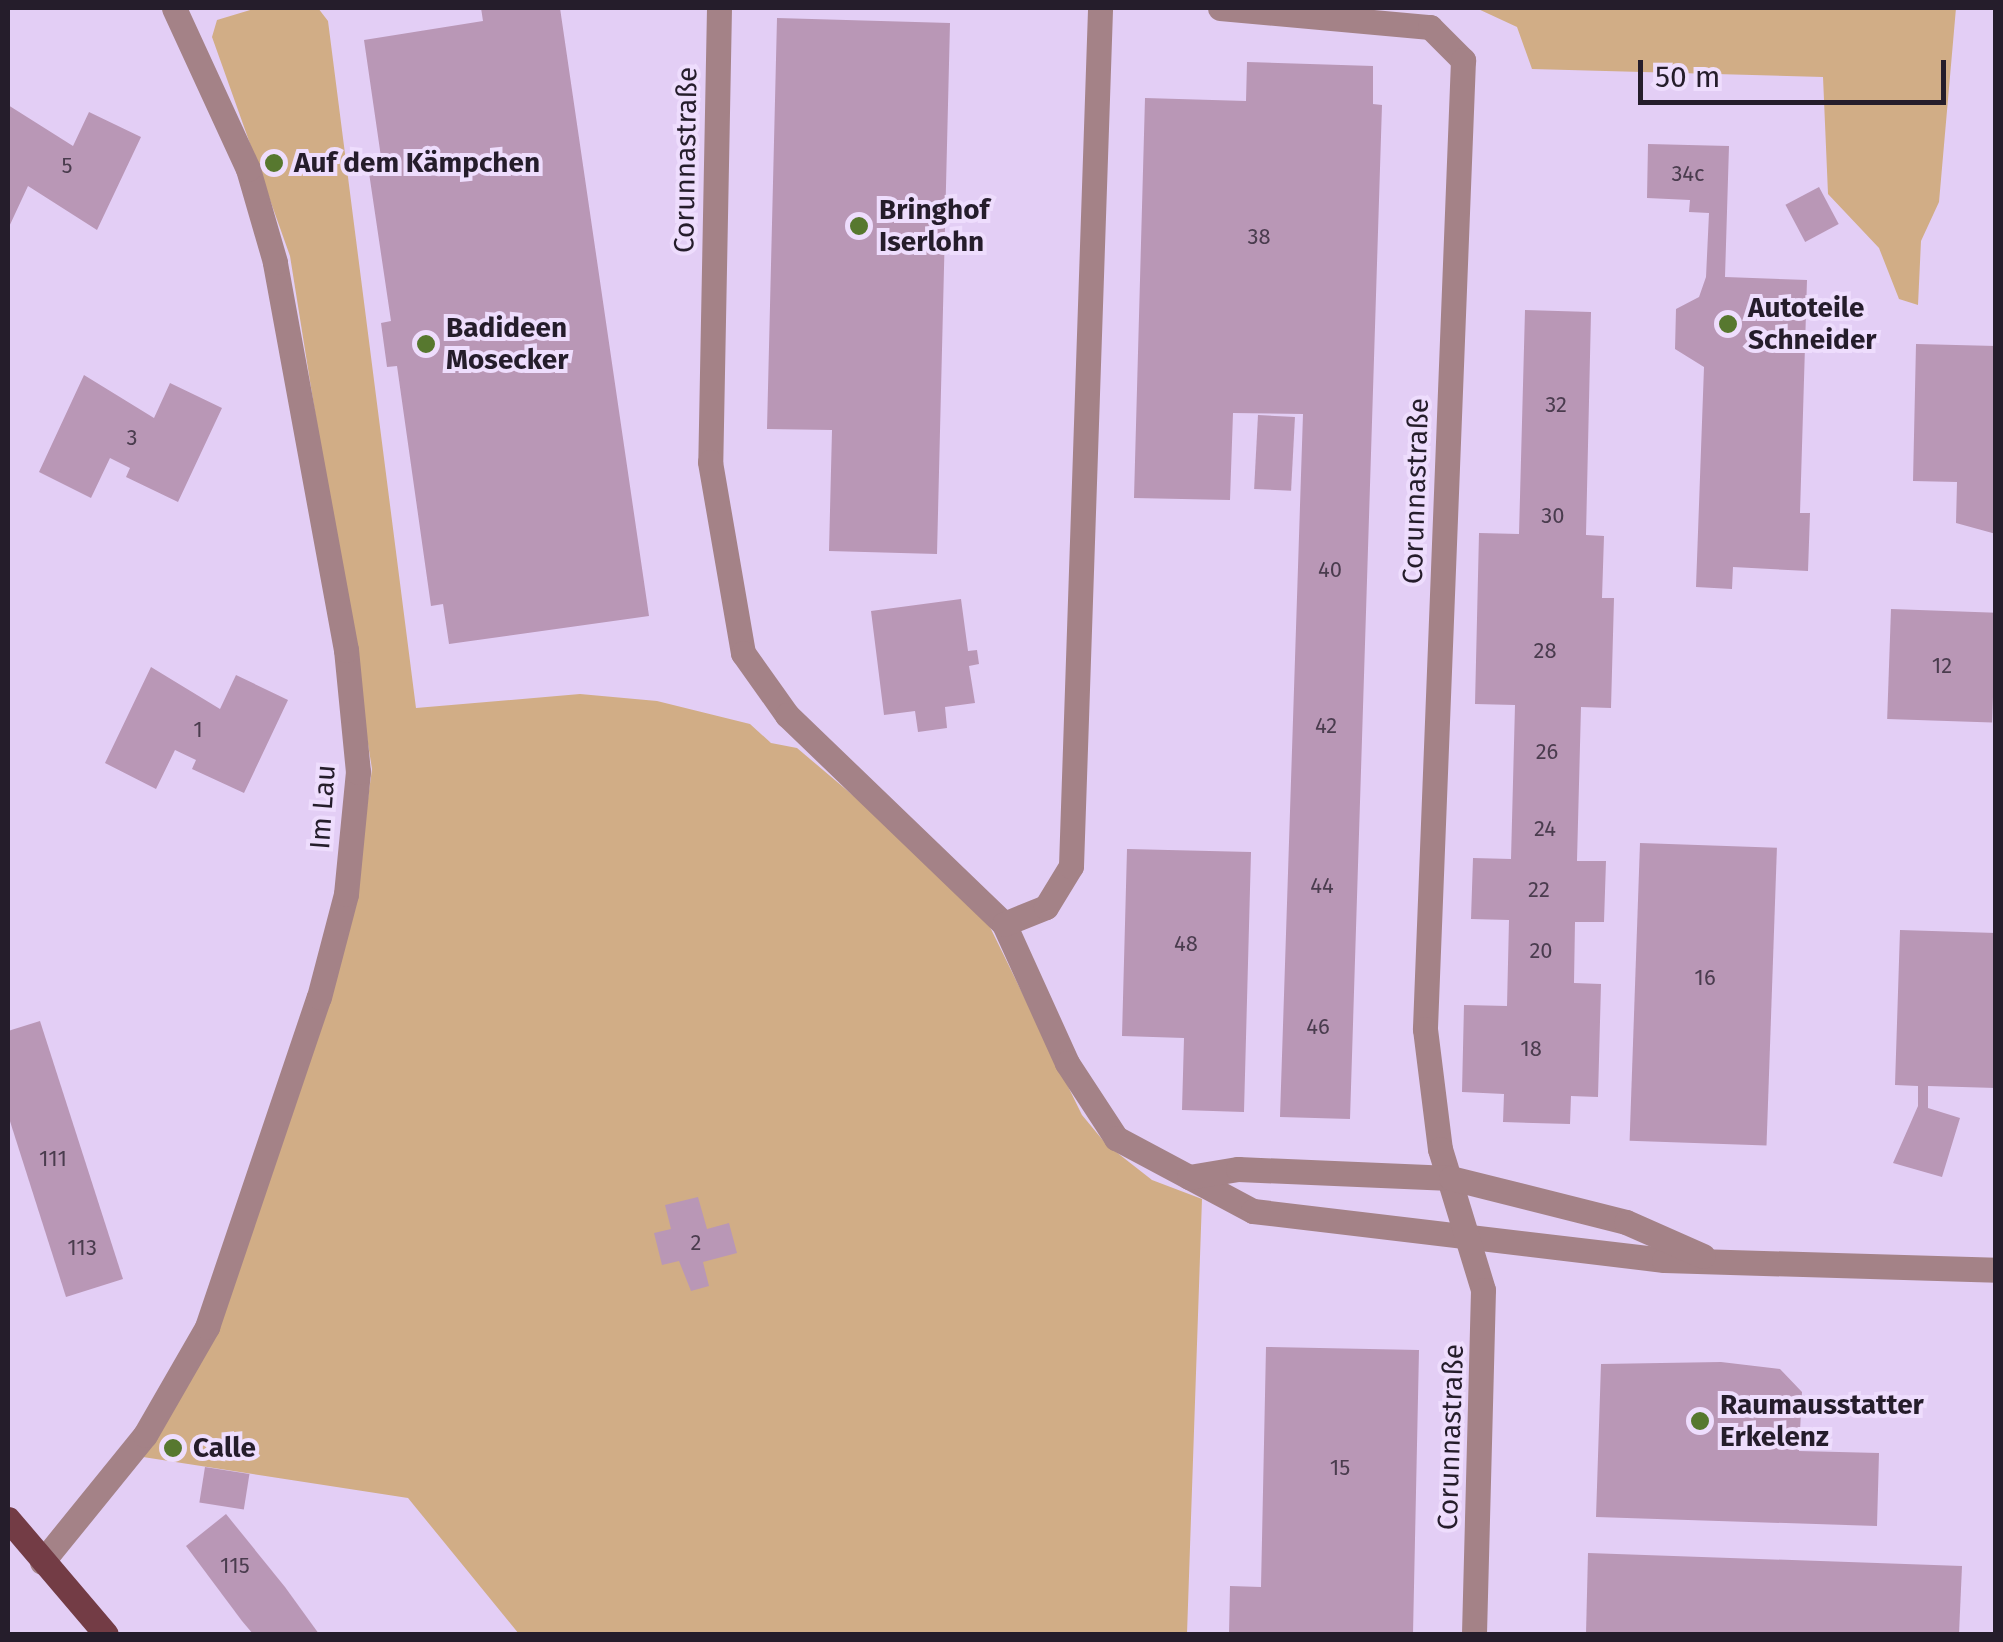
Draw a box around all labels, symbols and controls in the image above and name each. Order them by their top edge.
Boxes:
scale bar [1643,40,1950,102]
text: 50 m [1655,59,1720,95]
street label: Corunnastraße [668,66,704,254]
place label: Auf dem Kämpchen [294,146,540,180]
marker: Auf dem Kämpchen [263,152,285,174]
house number: 5 [61,153,73,179]
house number: 34c [1671,161,1705,187]
place label: Bringhof Iserlohn [879,193,989,259]
marker: Bringhof Iserlohn [848,215,870,237]
house number: 38 [1247,224,1271,250]
place label: Autoteile Schneider [1748,291,1877,357]
place label: Badideen Mosecker [446,311,569,377]
marker: Autoteile Schneider [1717,313,1739,335]
marker: Badideen Mosecker [415,333,437,355]
house number: 32 [1545,392,1567,418]
street label: Corunnastraße [1396,397,1436,585]
house number: 3 [127,425,137,451]
house number: 30 [1541,503,1565,529]
house number: 40 [1318,557,1342,583]
house number: 28 [1533,638,1557,664]
house number: 12 [1932,653,1952,679]
house number: 42 [1315,713,1337,739]
house number: 1 [193,717,203,743]
house number: 26 [1536,739,1558,765]
street label: Im Lau [303,763,343,851]
house number: 24 [1534,816,1556,842]
house number: 44 [1310,873,1334,899]
house number: 22 [1528,877,1550,903]
house number: 48 [1174,931,1198,957]
house number: 20 [1529,938,1553,964]
house number: 16 [1694,965,1716,991]
house number: 46 [1306,1014,1330,1040]
house number: 18 [1520,1036,1542,1062]
house number: 111 [39,1146,67,1172]
house number: 2 [691,1230,701,1256]
house number: 113 [67,1235,97,1261]
street label: Corunnastraße [1431,1343,1471,1531]
place label: Raumausstatter Erkelenz [1720,1388,1924,1454]
marker: Raumausstatter Erkelenz [1689,1410,1711,1432]
place label: Calle [193,1431,256,1465]
marker: Calle [162,1437,184,1459]
house number: 15 [1330,1455,1350,1481]
house number: 115 [220,1553,250,1579]

